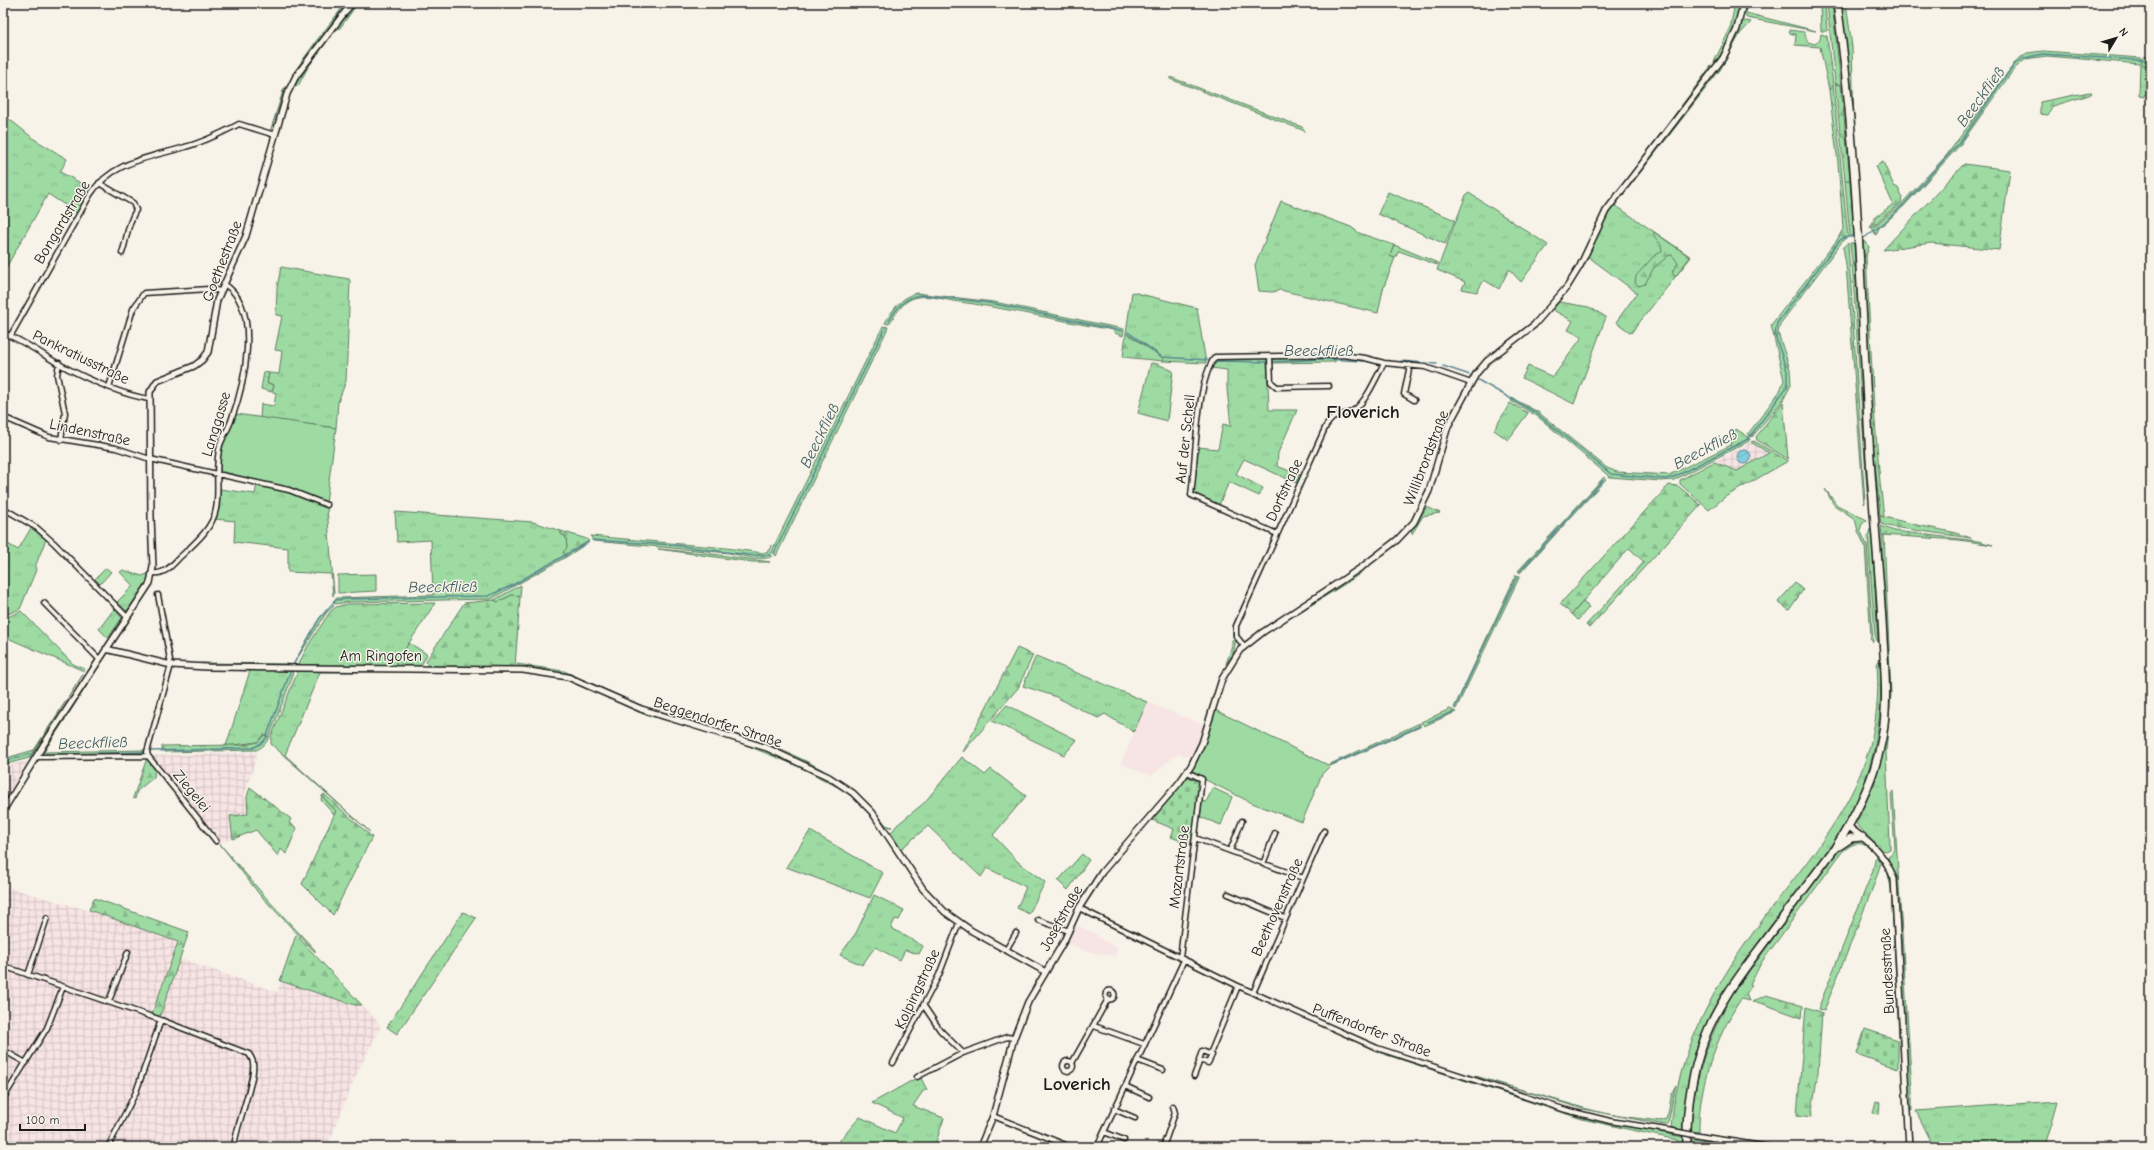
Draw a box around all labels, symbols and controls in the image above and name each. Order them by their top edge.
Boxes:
north arrow [2096,18,2136,58]
text: N [2116,25,2131,39]
water label: Beeckfließ [1953,63,2009,130]
street label: Bongardstraße [30,177,94,267]
street label: Goethestraße [198,217,246,304]
street label: Pankratiusstraße [30,326,133,388]
water label: Beeckfließ [1284,342,1354,360]
street label: Langgasse [198,389,235,459]
street label: Auf der Schell [1171,393,1199,485]
water label: Beeckfließ [796,400,843,471]
district label: Floverich [1326,401,1400,423]
street label: Willibrordstraße [1400,407,1453,508]
street label: Lindenstraße [48,415,133,449]
water label: Beeckfließ [1670,425,1741,473]
street label: Dorfstraße [1262,455,1306,524]
water label: Beeckfließ [408,577,478,597]
street label: Am Ringofen [340,647,422,665]
street label: Beggendorfer Straße [651,693,785,751]
water label: Beeckfließ [58,733,128,753]
street label: Ziegelei [169,766,215,816]
street label: Mozartstraße [1165,824,1193,910]
street label: Beethovenstraße [1247,855,1307,959]
street label: Josefstraße [1036,882,1087,954]
street label: Bundesstraße [1876,927,1898,1015]
street label: Kolpingstraße [891,946,944,1032]
street label: Puffendorfer Straße [1310,999,1434,1061]
district label: Loverich [1043,1073,1111,1095]
scale bar [20,1106,85,1132]
text: 100 m [26,1113,59,1127]

